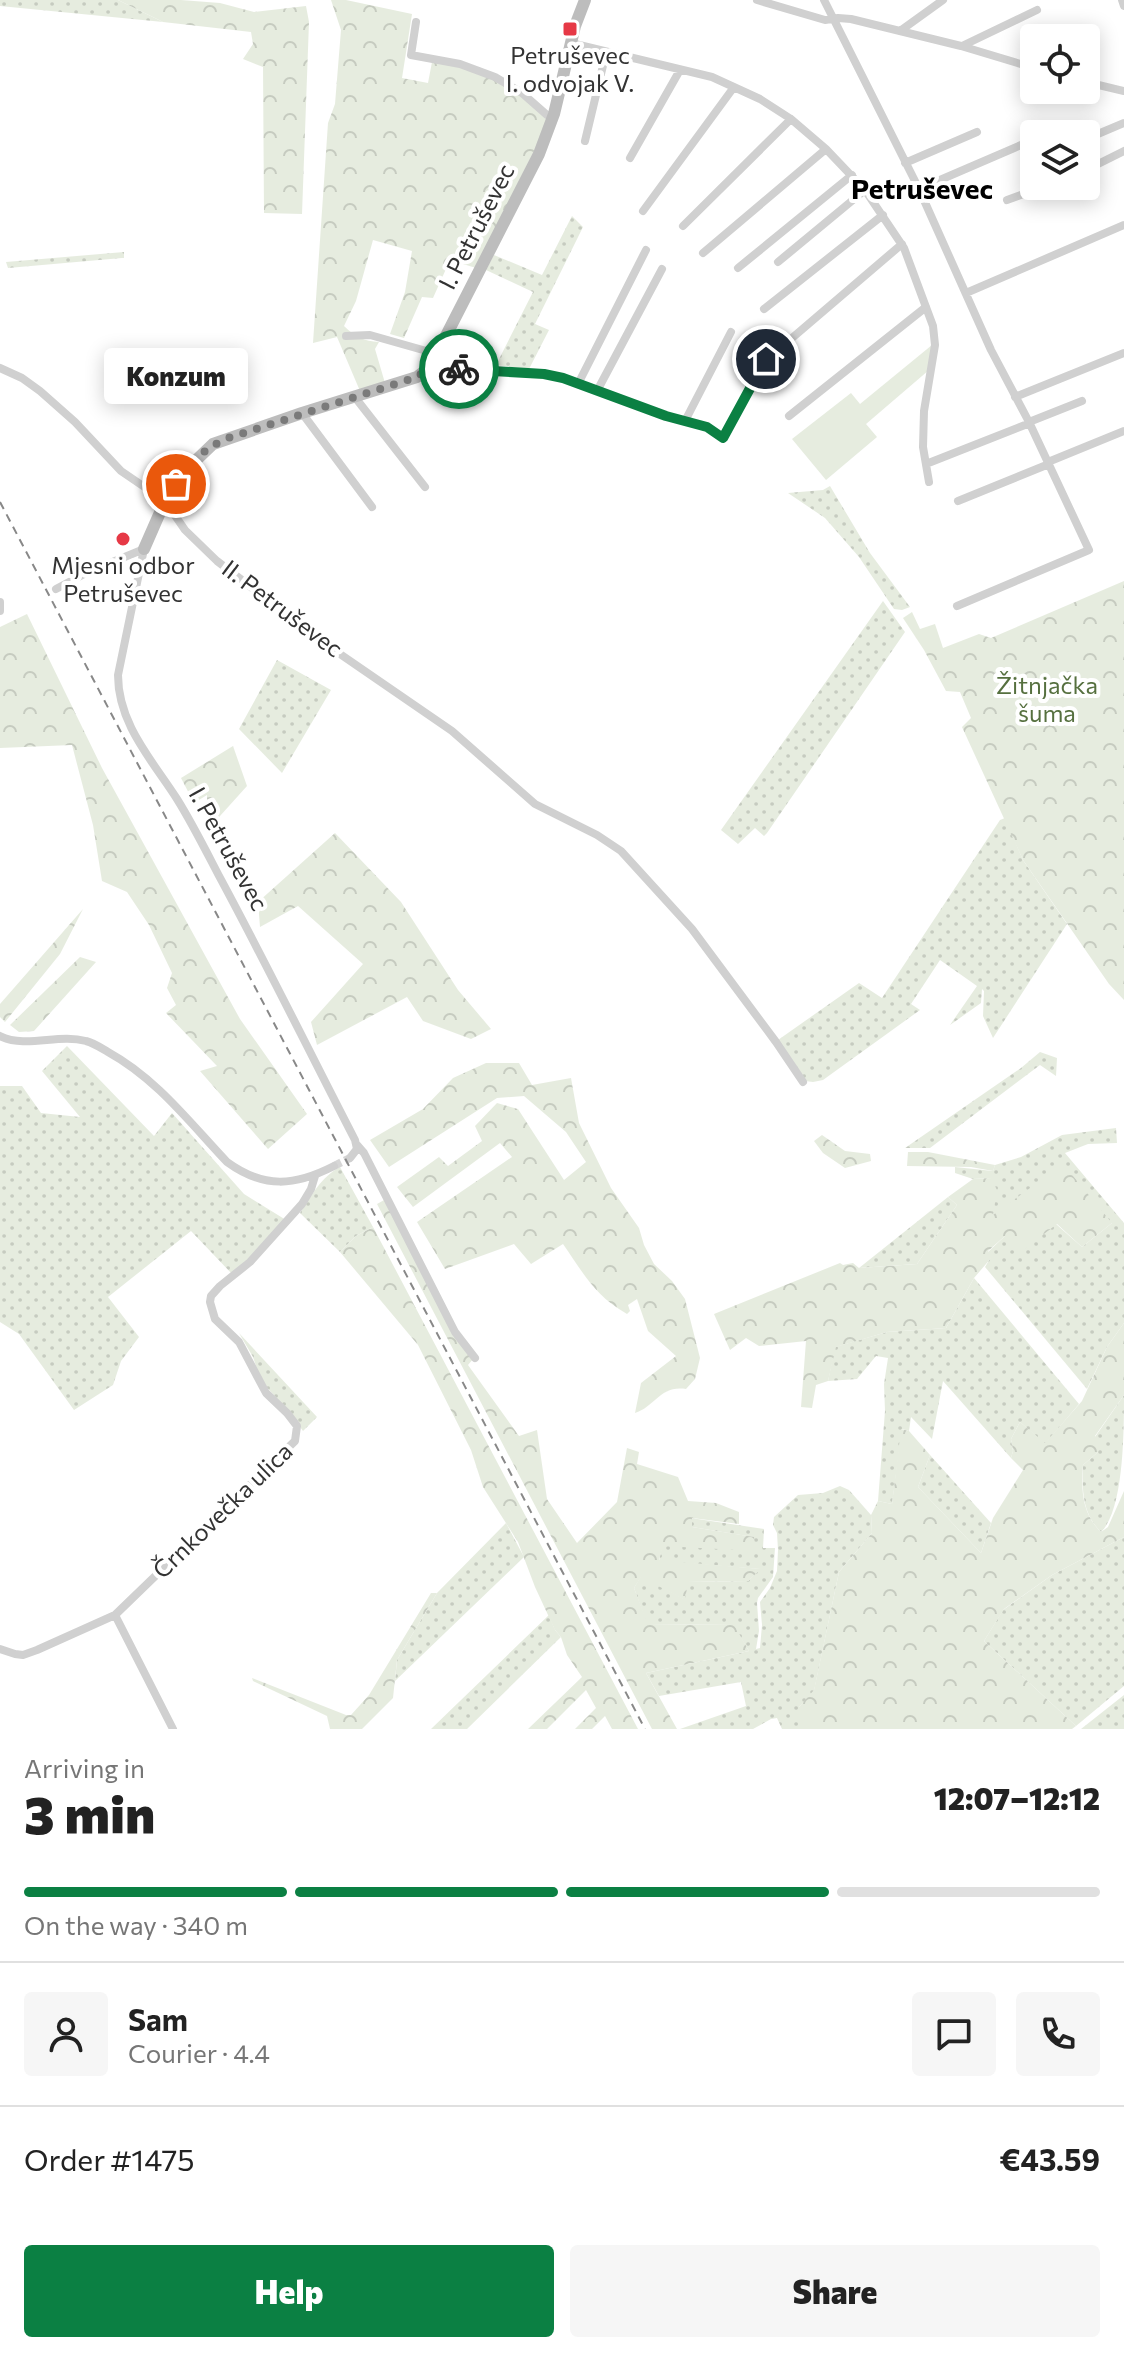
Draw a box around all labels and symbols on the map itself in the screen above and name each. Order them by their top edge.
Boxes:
marker: Petruševec I. odvojak V. [561,20,579,38]
place label: Petruševec I. odvojak V. [506,40,634,97]
street label: I. Petruševec [432,159,520,294]
district label: Petruševec [851,171,993,205]
pin [732,325,800,393]
courier [419,329,499,409]
callout: Konzum [104,348,248,404]
pin [142,450,210,518]
marker: Mjesni odbor Petruševec [114,530,132,548]
place label: Mjesni odbor Petruševec [51,550,195,607]
street label: II. Petruševec [217,553,349,663]
park label: Žitnjačka šuma [996,670,1098,727]
street label: I. Petruševec [184,781,275,915]
street label: Črnkovečka ulica [146,1436,298,1584]

